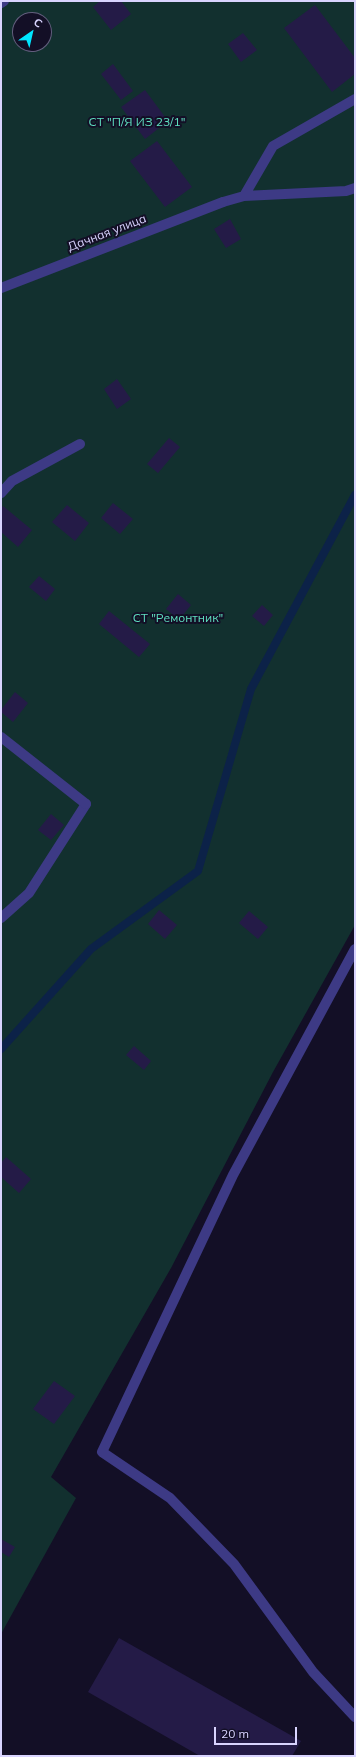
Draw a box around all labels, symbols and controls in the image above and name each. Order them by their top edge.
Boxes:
north arrow [12,12,52,52]
text: С [31,15,45,31]
park label: СТ "П/Я ИЗ 23/1" [89,115,185,129]
street label: Дачная улица [66,211,148,255]
park label: СТ "Ремонтник" [133,611,223,625]
scale bar [216,1719,299,1745]
text: 20 m [221,1726,249,1741]

